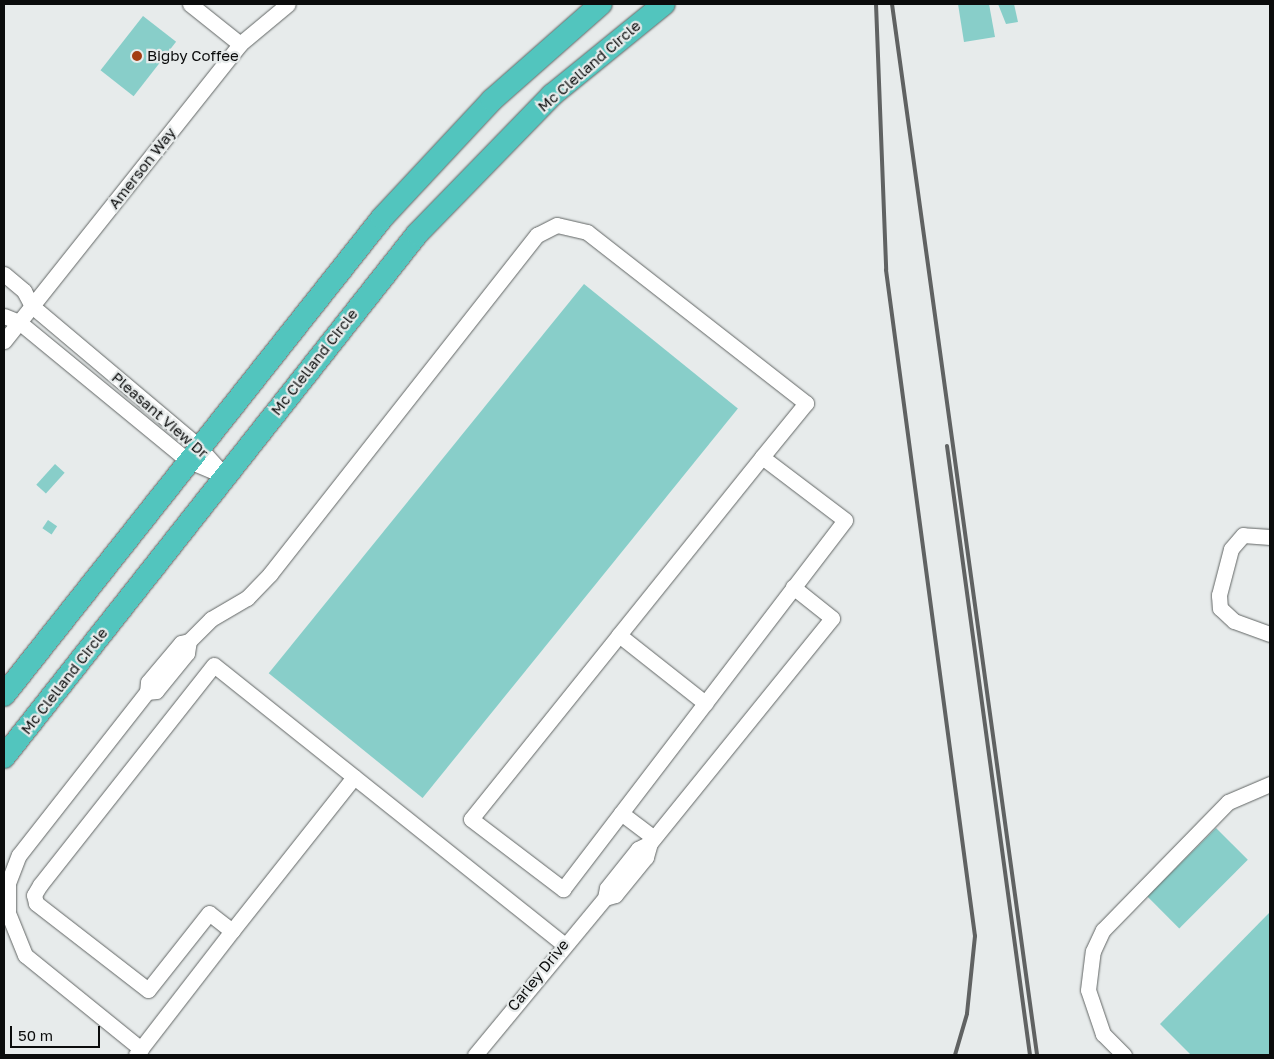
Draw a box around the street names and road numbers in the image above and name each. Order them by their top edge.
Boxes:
street label: Mc Clelland Circle [534,17,644,115]
street label: Amerson Way [105,124,179,212]
street label: Mc Clelland Circle [267,305,361,419]
street label: Pleasant View Dr [108,368,212,462]
street label: Mc Clelland Circle [17,624,111,738]
street label: Carley Drive [504,936,572,1014]

